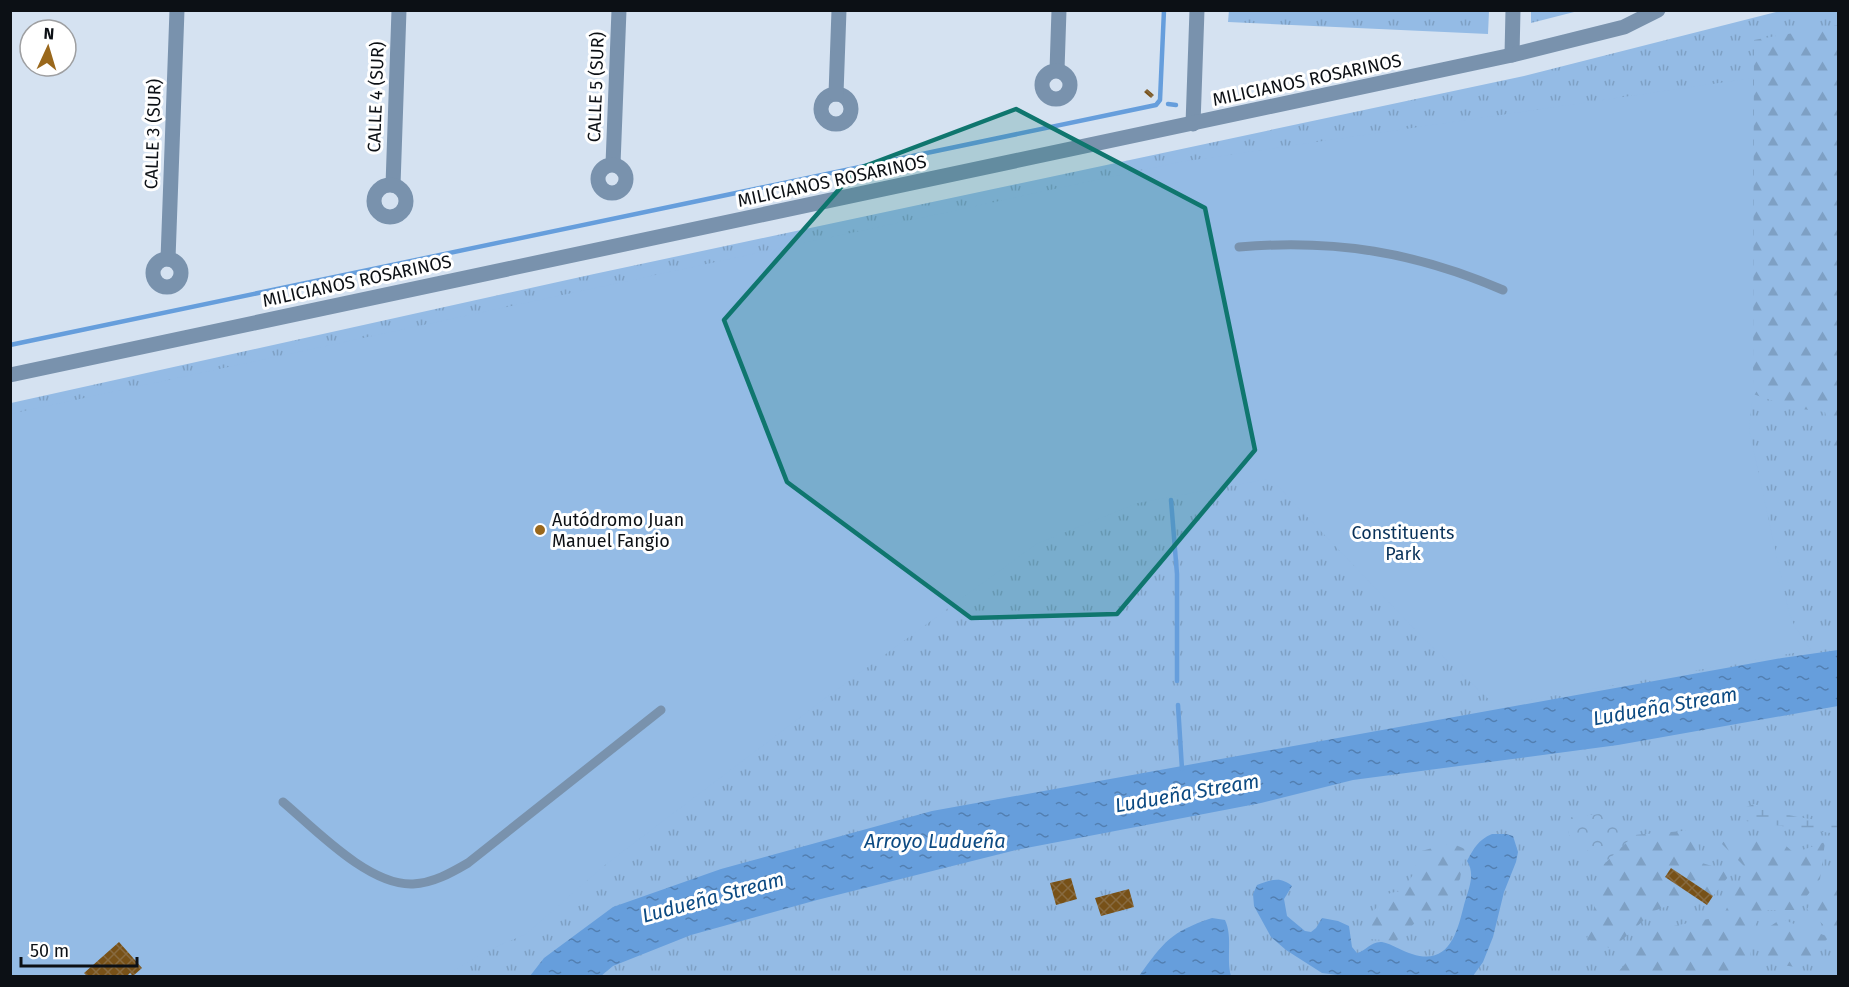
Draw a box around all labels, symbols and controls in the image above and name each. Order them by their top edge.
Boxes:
north arrow [18,18,78,78]
text: N [43,24,55,43]
street label: CALLE 5 (SUR) [583,31,609,143]
street label: CALLE 4 (SUR) [363,41,389,153]
street label: MILICIANOS ROSARINOS [1211,49,1404,111]
street label: CALLE 3 (SUR) [140,78,166,190]
street label: MILICIANOS ROSARINOS [736,150,929,212]
street label: MILICIANOS ROSARINOS [261,250,454,312]
place label: Autódromo Juan Manuel Fangio [552,509,684,552]
park label: Constituents Park [1352,522,1455,565]
marker: Autódromo Juan Manuel Fangio [533,523,547,537]
water label: Ludueña Stream [1591,681,1739,731]
water label: Ludueña Stream [1113,768,1261,818]
water label: Arroyo Ludueña [863,829,1006,853]
water label: Ludueña Stream [639,866,787,928]
scale bar [21,930,136,968]
text: 50 m [30,940,69,962]

